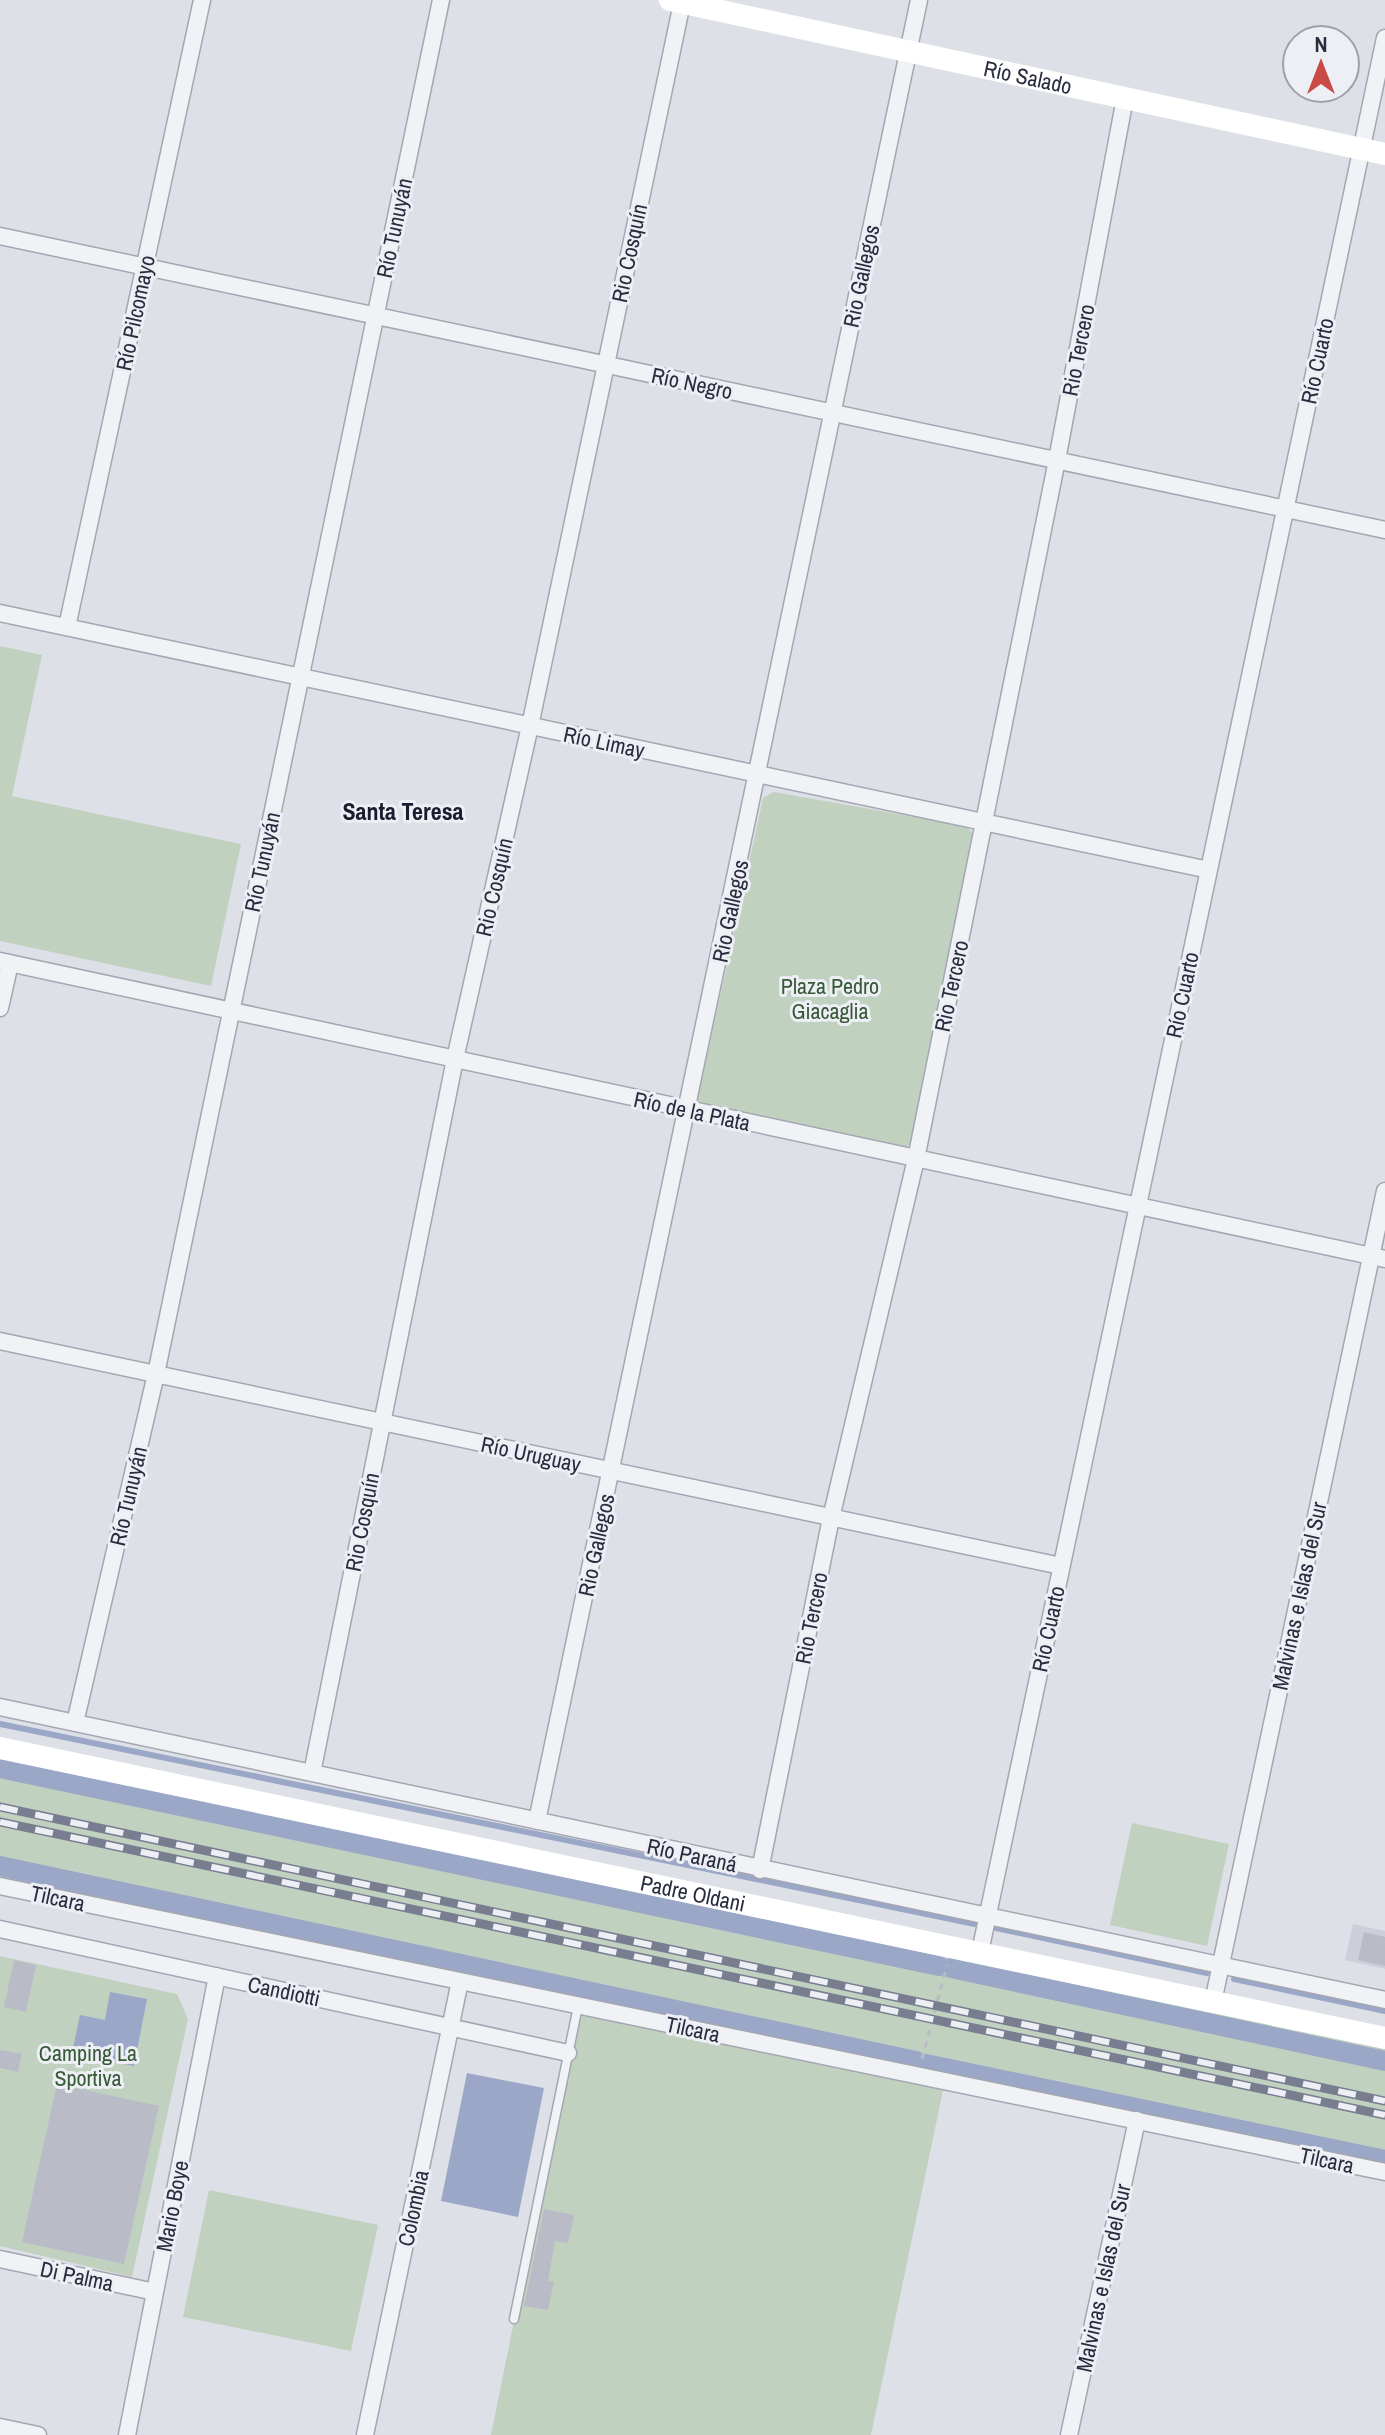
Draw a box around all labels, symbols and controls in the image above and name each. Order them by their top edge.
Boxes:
north arrow [1281,24,1361,104]
text: N [1314,29,1328,59]
street label: Río Salado [981,53,1075,101]
street label: Río Tunuyán [369,175,419,281]
street label: Rio Cosquín [604,201,654,305]
street label: Rio Gallegos [835,222,887,330]
street label: Río Pilcomayo [108,253,162,373]
street label: Rio Tercero [1054,302,1102,398]
street label: Río Cuarto [1293,315,1341,407]
street label: Río Negro [649,360,735,406]
street label: Río Limay [561,719,647,765]
district label: Santa Teresa [342,795,464,827]
street label: Río Tunuyán [237,809,287,915]
street label: Rio Cosquín [468,835,520,939]
street label: Rio Gallegos [704,857,756,965]
street label: Rio Tercero [927,937,975,1035]
street label: Río Cuarto [1158,949,1206,1041]
park label: Plaza Pedro Giacaglia [781,971,879,1026]
street label: Río de la Plata [631,1084,753,1138]
street label: Río Uruguay [478,1429,584,1479]
street label: Río Tunuyán [102,1443,154,1549]
street label: Rio Cosquín [338,1470,386,1574]
street label: Rio Gallegos [570,1491,622,1599]
street label: Malvinas e Islas del Sur [1264,1499,1334,1693]
street label: Rio Tercero [787,1570,835,1666]
street label: Río Cuarto [1024,1583,1072,1675]
street label: Río Paraná [644,1831,740,1879]
street label: Padre Oldani [638,1868,748,1919]
street label: Tilcara [28,1878,88,1918]
street label: Candiotti [245,1969,323,2013]
street label: Tilcara [663,2009,723,2049]
park label: Camping La Sportiva [39,2038,137,2093]
street label: Tilcara [1297,2140,1357,2180]
street label: Mario Boye [148,2158,196,2254]
street label: Colombia [390,2167,436,2249]
street label: Malvinas e Islas del Sur [1068,2181,1138,2375]
street label: Di Palma [38,2254,116,2298]

